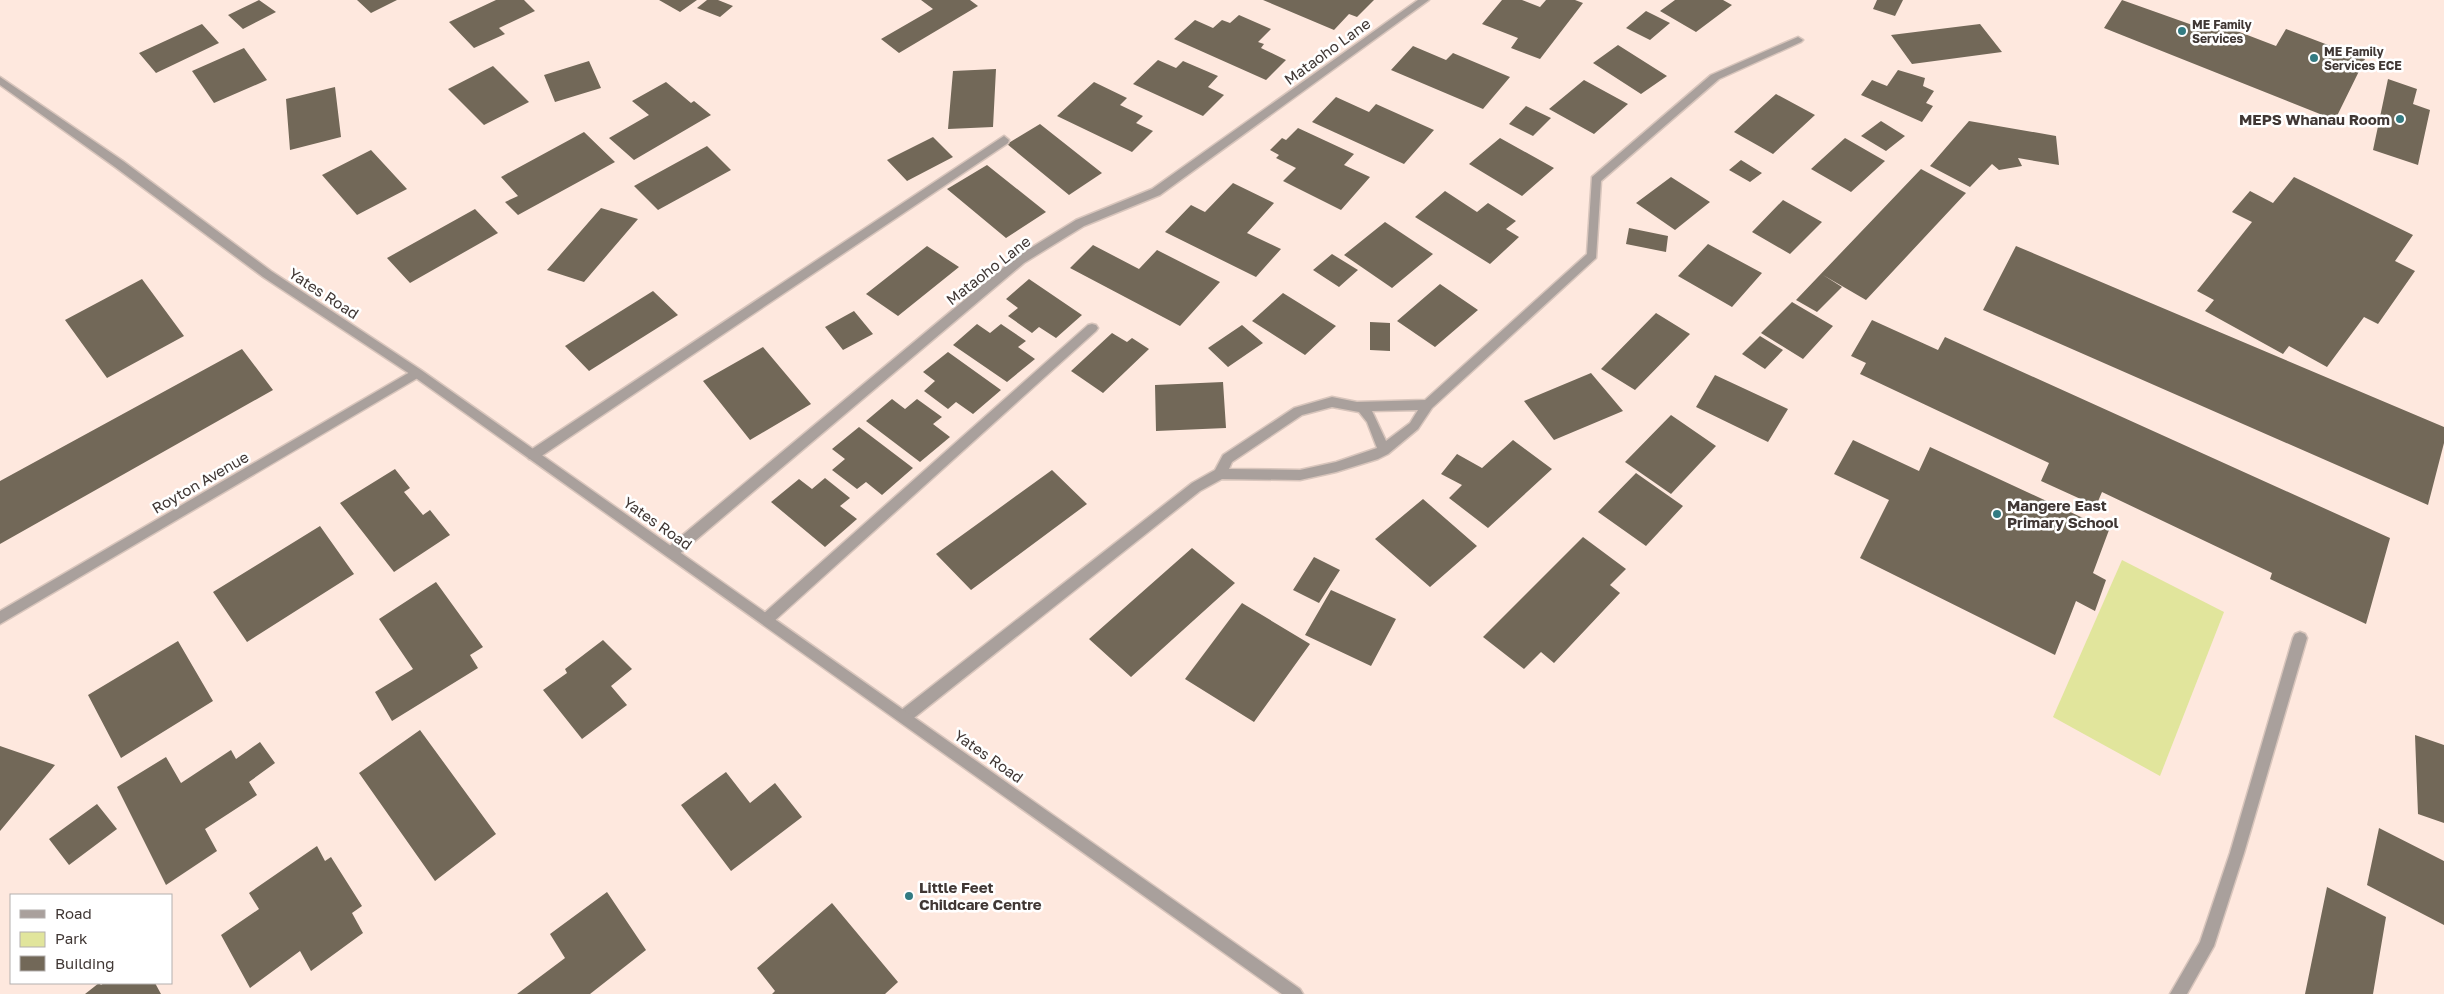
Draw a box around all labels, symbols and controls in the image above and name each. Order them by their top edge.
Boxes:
street label: Mataoho Lane [1281,14,1374,88]
place label: ME Family Services [2192,17,2253,46]
marker: ME Family Services [2176,25,2188,37]
place label: ME Family Services ECE [2324,44,2402,73]
marker: ME Family Services ECE [2308,52,2320,64]
place label: MEPS Whanau Room [2239,110,2390,128]
marker: MEPS Whanau Room [2394,113,2406,125]
street label: Mataoho Lane [942,231,1034,308]
street label: Yates Road [286,264,362,322]
street label: Royton Avenue [149,447,252,517]
street label: Yates Road [620,493,696,553]
place label: Mangere East Primary School [2007,496,2119,531]
marker: Mangere East Primary School [1991,508,2003,520]
street label: Yates Road [951,726,1027,786]
place label: Little Feet Childcare Centre [919,878,1042,913]
marker: Little Feet Childcare Centre [903,890,915,902]
legend [10,894,172,984]
text: Road [55,904,92,922]
text: Park [55,929,88,947]
text: Building [55,954,115,972]

